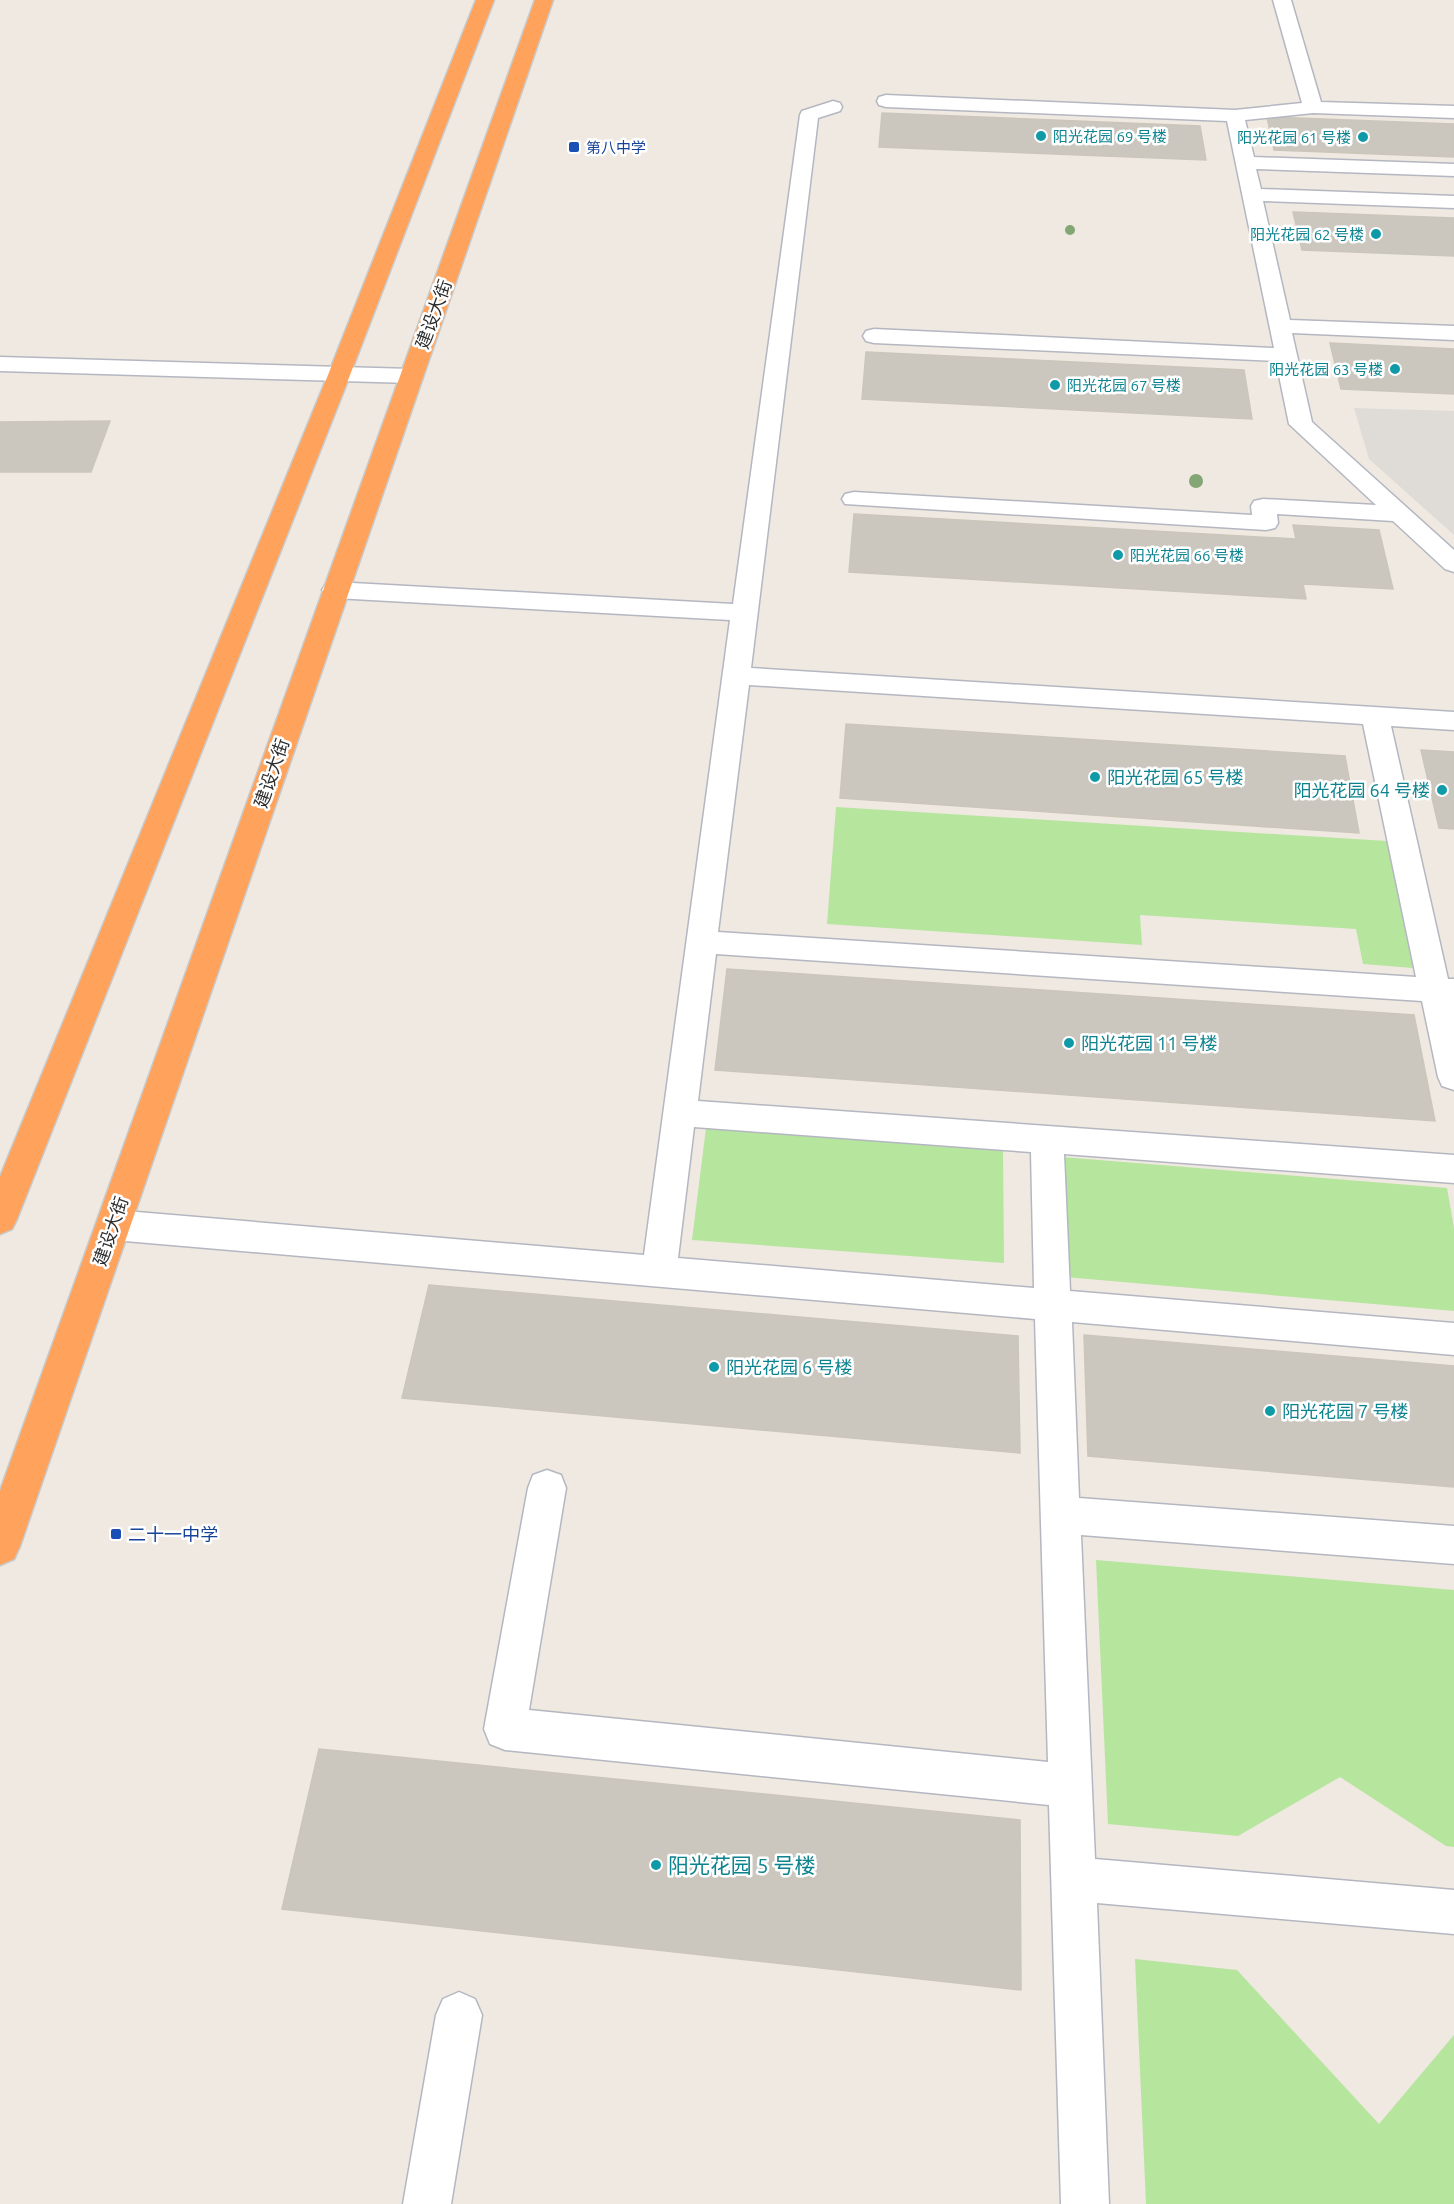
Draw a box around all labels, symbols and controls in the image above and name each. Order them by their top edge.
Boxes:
place label: 阳光花园 69 号楼 [1053,128,1167,145]
marker: 阳光花园 69 号楼 [1034,129,1048,143]
place label: 阳光花园 61 号楼 [1237,129,1351,146]
marker: 阳光花园 61 号楼 [1356,130,1370,144]
place label: 第八中学 [586,139,646,156]
marker: 第八中学 [567,140,581,154]
place label: 阳光花园 62 号楼 [1250,226,1364,243]
marker: 阳光花园 62 号楼 [1369,227,1383,241]
street label: 建设大街 [411,277,455,351]
place label: 阳光花园 63 号楼 [1269,361,1383,378]
marker: 阳光花园 63 号楼 [1388,362,1402,376]
place label: 阳光花园 67 号楼 [1067,377,1181,394]
marker: 阳光花园 67 号楼 [1048,378,1062,392]
place label: 阳光花园 66 号楼 [1130,547,1244,564]
marker: 阳光花园 66 号楼 [1111,548,1125,562]
street label: 建设大街 [250,736,292,810]
place label: 阳光花园 65 号楼 [1107,767,1244,787]
marker: 阳光花园 65 号楼 [1088,770,1102,784]
place label: 阳光花园 64 号楼 [1293,780,1430,800]
marker: 阳光花园 64 号楼 [1435,783,1449,797]
place label: 阳光花园 11 号楼 [1081,1033,1218,1053]
marker: 阳光花园 11 号楼 [1062,1036,1076,1050]
street label: 建设大街 [89,1194,131,1268]
place label: 阳光花园 6 号楼 [726,1357,852,1377]
marker: 阳光花园 6 号楼 [707,1360,721,1374]
place label: 阳光花园 7 号楼 [1282,1401,1408,1421]
marker: 阳光花园 7 号楼 [1263,1404,1277,1418]
place label: 二十一中学 [128,1524,218,1544]
marker: 二十一中学 [109,1527,123,1541]
place label: 阳光花园 5 号楼 [668,1853,815,1877]
marker: 阳光花园 5 号楼 [649,1858,663,1872]

